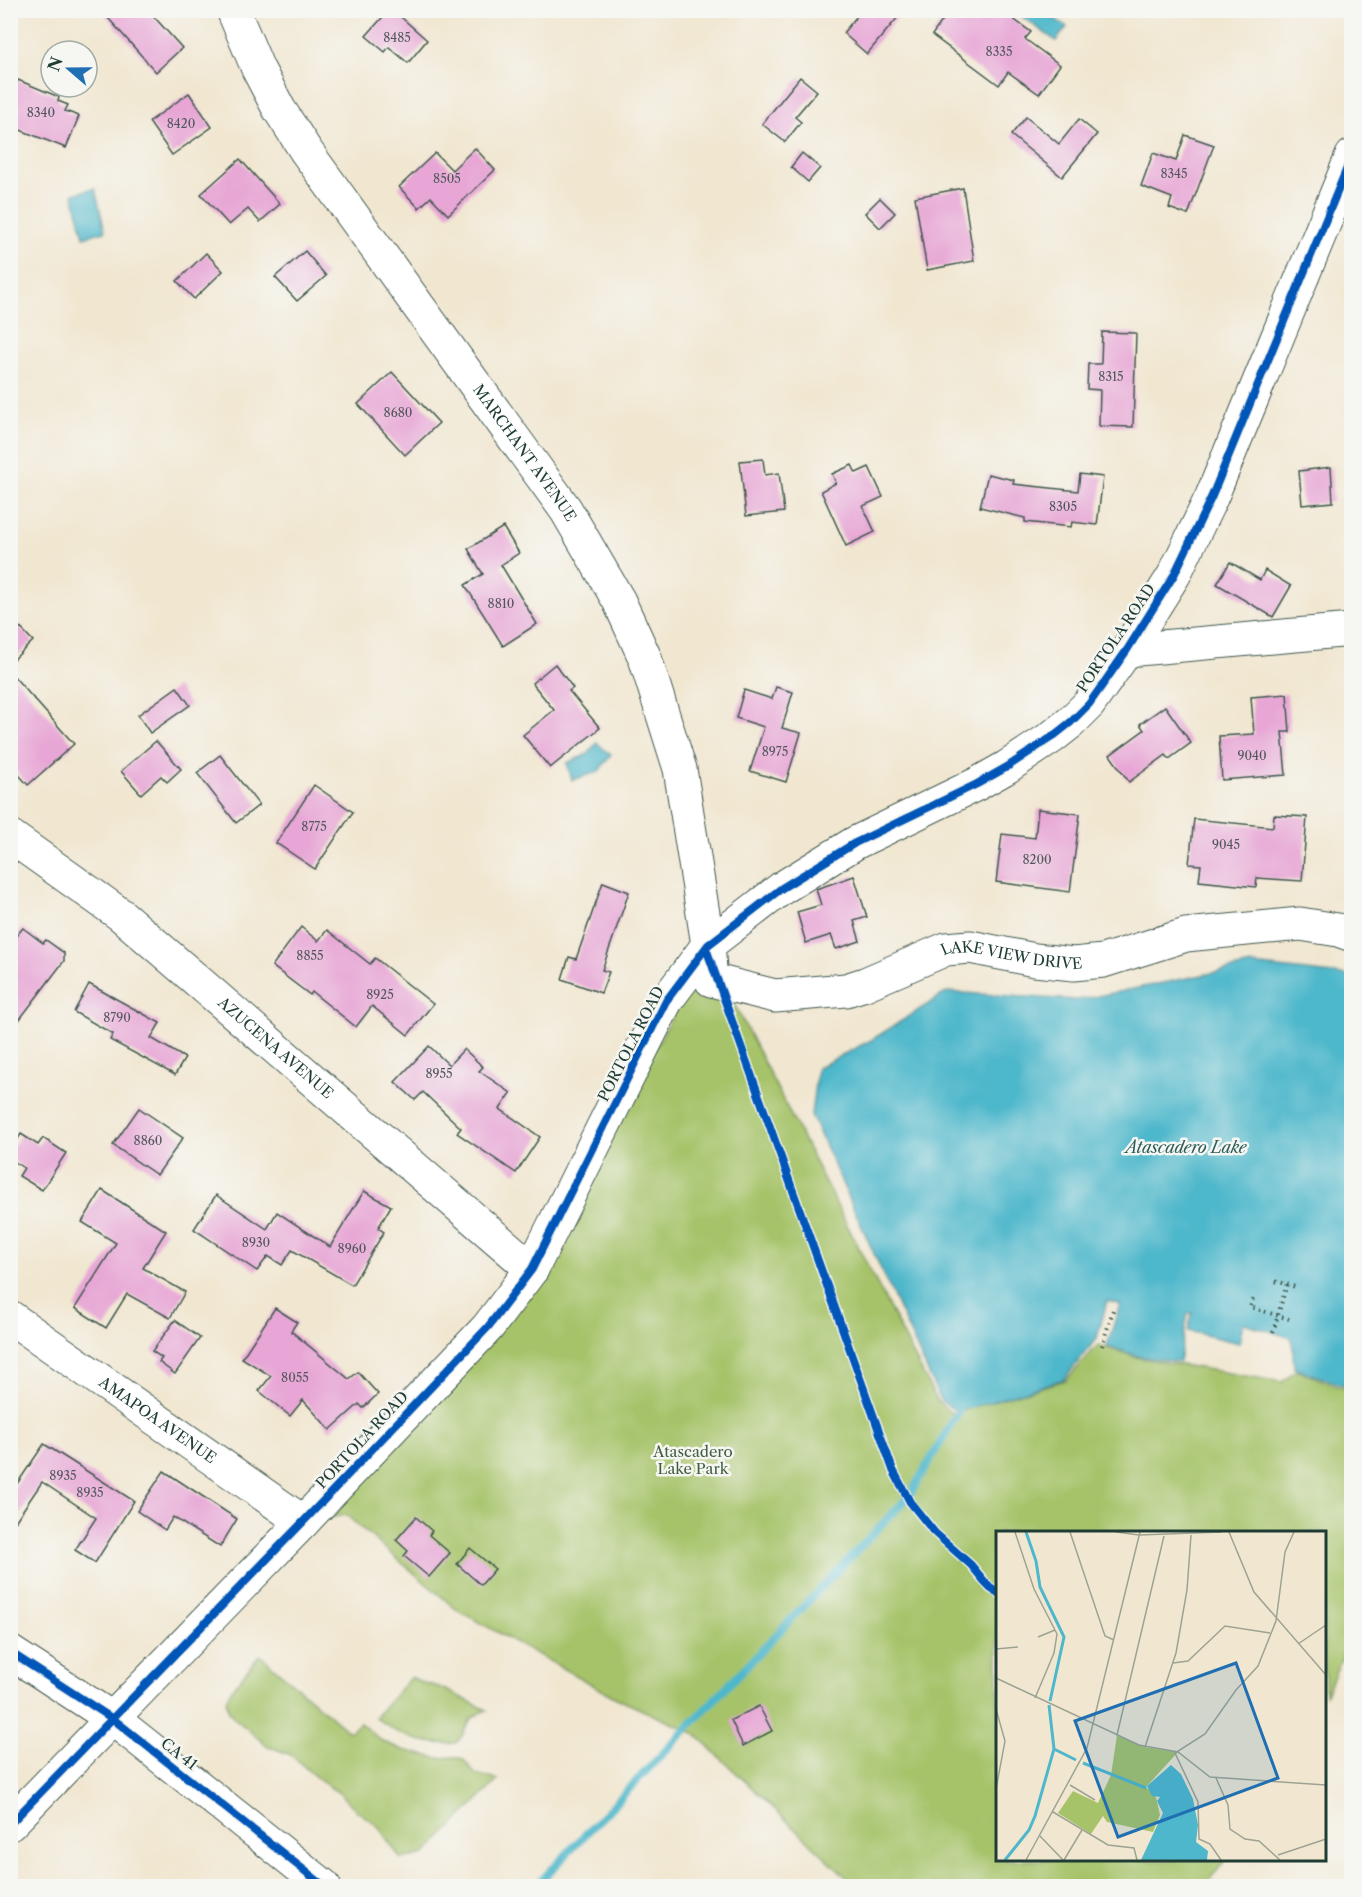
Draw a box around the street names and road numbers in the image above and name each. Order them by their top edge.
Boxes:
street label: MARCHANT AVENUE [469,380,581,525]
street label: PORTOLA ROAD [1072,580,1159,696]
street label: LAKE VIEW DRIVE [937,937,1083,973]
street label: PORTOLA ROAD [593,983,668,1105]
street label: AZUCENA AVENUE [213,992,337,1103]
street label: AMAPOA AVENUE [95,1372,220,1467]
street label: PORTOLA ROAD [311,1387,412,1493]
street label: CA 41 [157,1733,202,1774]

